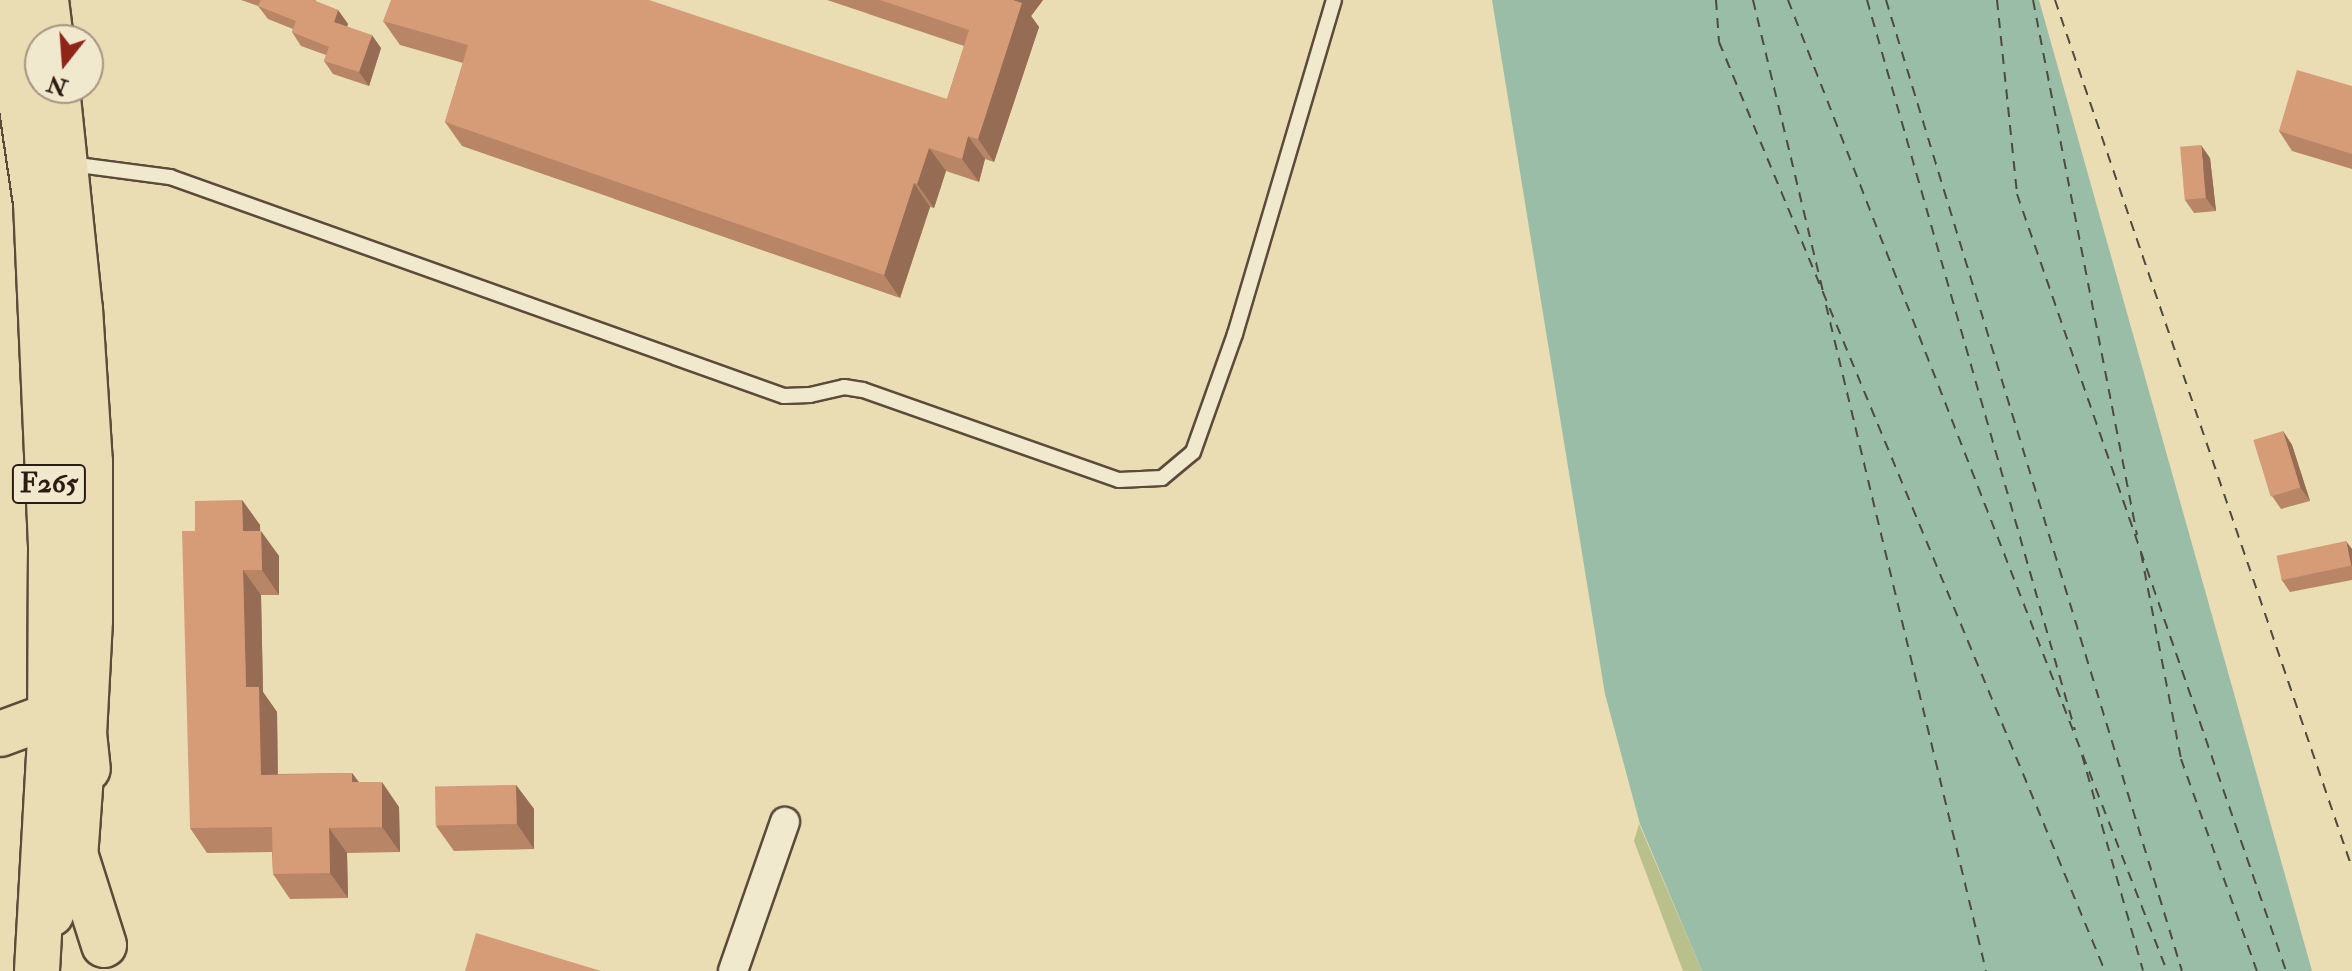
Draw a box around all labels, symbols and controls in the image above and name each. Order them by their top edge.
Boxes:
north arrow [24,24,104,104]
text: N [44,69,71,101]
road number: F265 [11,460,87,508]

